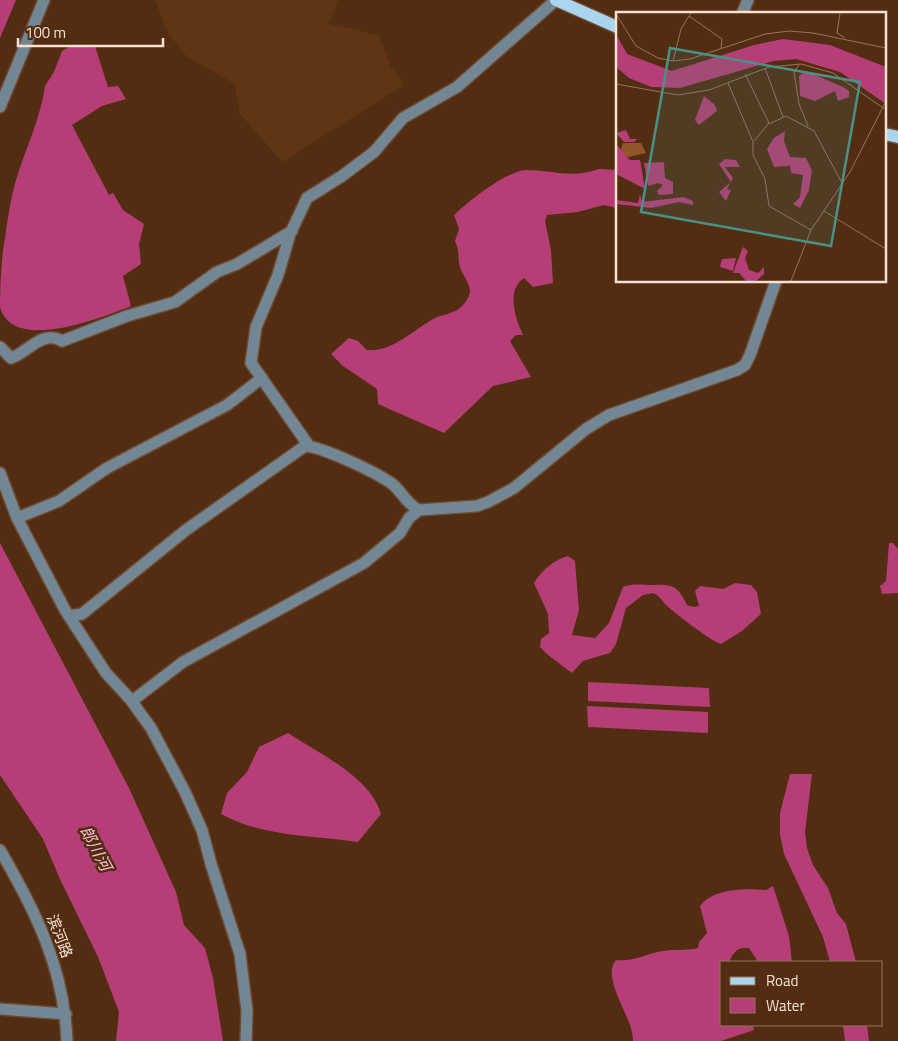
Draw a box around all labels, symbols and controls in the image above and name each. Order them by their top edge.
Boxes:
inset map [616,12,886,282]
scale bar [18,15,162,47]
text: 100 m [25,21,66,44]
water label: 郎川河 [74,821,119,877]
street label: 滨河路 [41,911,79,961]
legend [720,961,883,1026]
text: Road [766,969,798,992]
text: Water [766,994,805,1017]

